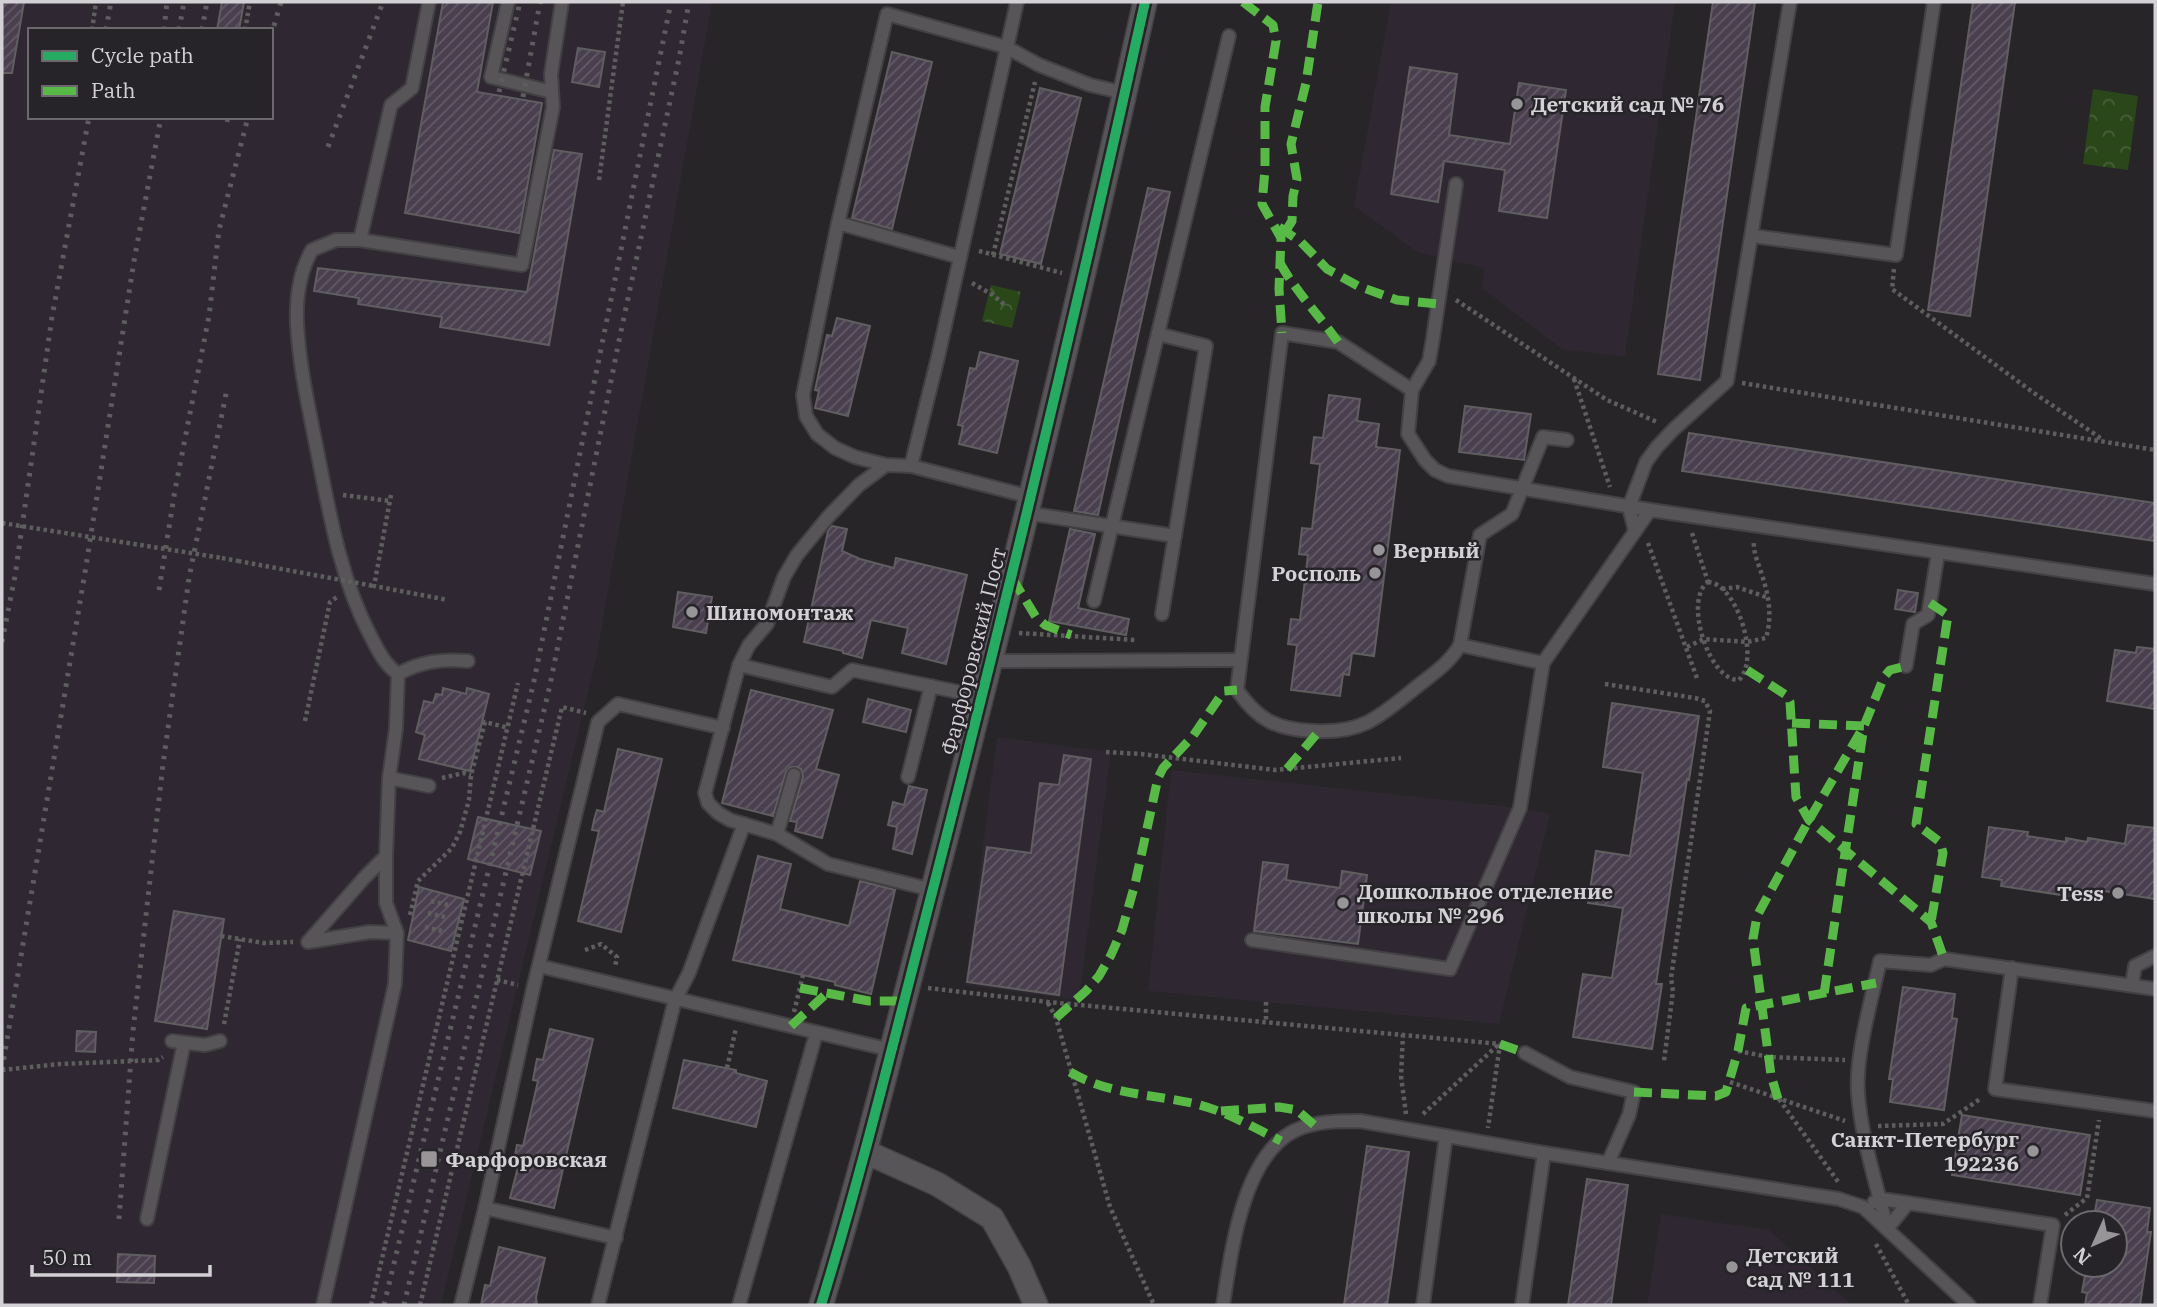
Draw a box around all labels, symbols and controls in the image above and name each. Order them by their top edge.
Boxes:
legend [28,28,273,119]
text: Cycle path [91,41,194,69]
text: Path [91,76,136,104]
place label: Детский сад № 76 [1531,90,1724,118]
marker: Детский сад № 76 [1509,96,1525,112]
place label: Верный [1393,536,1480,564]
marker: Верный [1371,542,1387,558]
street label: Фарфоровский Пост [934,544,1012,758]
place label: Росполь [1271,559,1361,587]
marker: Росполь [1367,565,1383,581]
place label: Шиномонтаж [706,598,853,626]
marker: Шиномонтаж [684,604,700,620]
place label: Дошкольное отделение школы № 296 [1357,877,1613,929]
place label: Tess [2057,879,2104,907]
marker: Tess [2110,885,2126,901]
marker: Дошкольное отделение школы № 296 [1335,895,1351,911]
place label: Санкт-Петербург 192236 [1831,1125,2019,1177]
marker: Санкт-Петербург 192236 [2025,1143,2041,1159]
place label: Фарфоровская [445,1145,607,1173]
marker: Фарфоровская [419,1149,439,1169]
north arrow [2059,1209,2129,1279]
scale bar [32,1234,210,1278]
place label: Детский сад № 111 [1746,1241,1855,1293]
text: N [2068,1242,2096,1270]
text: 50 m [42,1243,92,1271]
marker: Детский сад № 111 [1724,1259,1740,1275]

